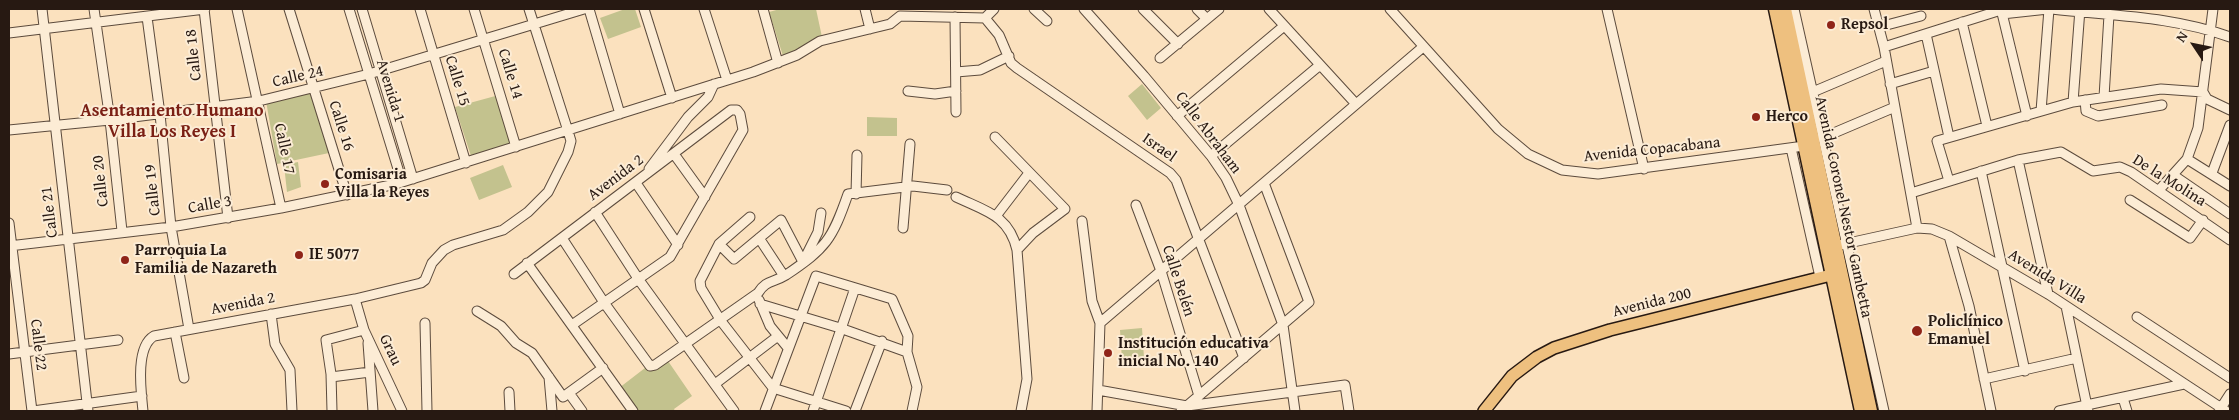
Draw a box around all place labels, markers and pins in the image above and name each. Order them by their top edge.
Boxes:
place label: Repsol [1841,15,1888,35]
marker: Repsol [1825,19,1837,31]
place label: Herco [1766,107,1808,127]
marker: Herco [1750,111,1762,123]
place label: Comisaria Villa la Reyes [335,165,429,203]
marker: Comisaria Villa la Reyes [319,178,331,190]
place label: Parroquia La Familia de Nazareth [135,241,277,279]
place label: IE 5077 [309,245,360,265]
marker: IE 5077 [293,249,305,261]
marker: Parroquia La Familia de Nazareth [119,254,131,266]
place label: Policlínico Emanuel [1928,312,2003,350]
marker: Policlínico Emanuel [1910,324,1924,338]
place label: Institución educativa inicial No. 140 [1118,334,1269,372]
marker: Institución educativa inicial No. 140 [1102,347,1114,359]

